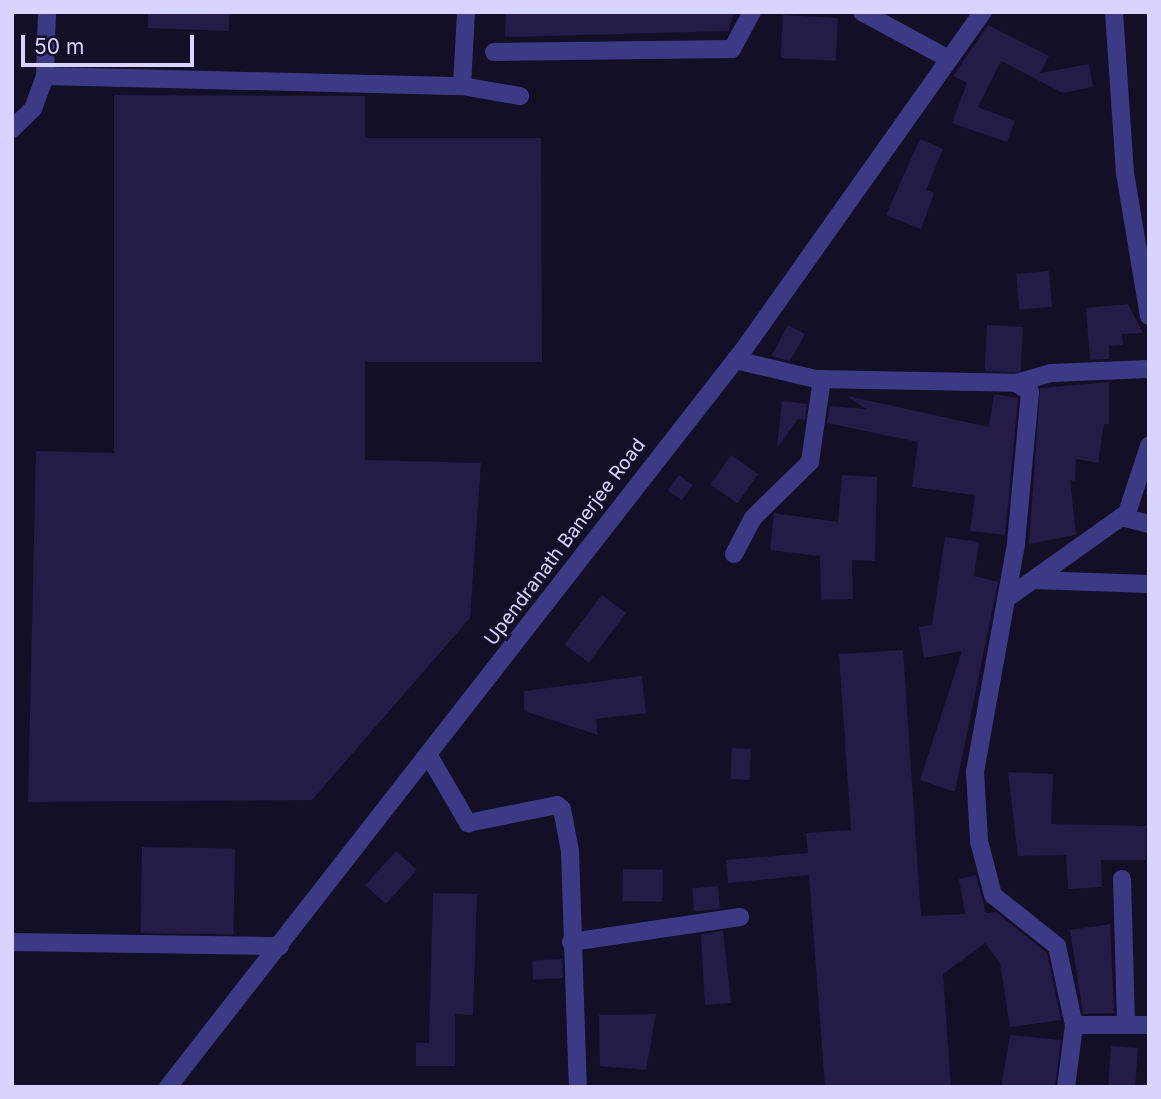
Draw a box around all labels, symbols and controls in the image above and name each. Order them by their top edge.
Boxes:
scale bar [24,21,198,65]
text: 50 m [34,34,84,59]
street label: Upendranath Banerjee Road [480,434,650,650]

